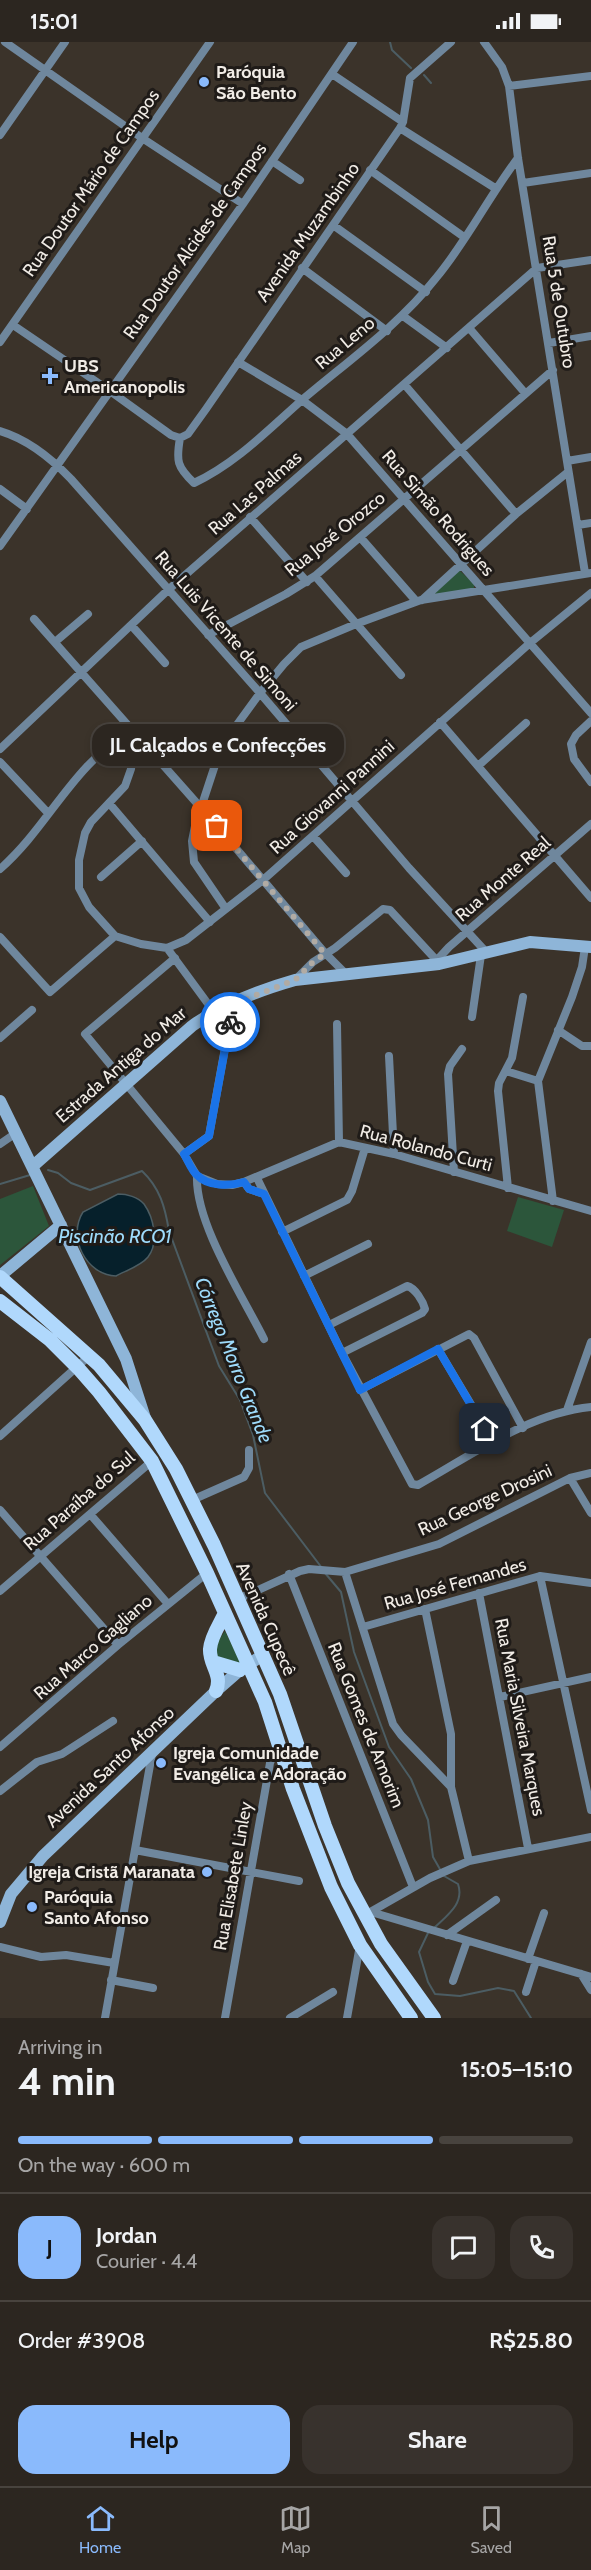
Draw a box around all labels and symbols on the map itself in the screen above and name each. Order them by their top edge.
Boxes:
place label: Paróquia São Bento [216,61,297,104]
marker: Paróquia São Bento [197,75,211,89]
street label: Rua Doutor Mário de Campos [18,85,164,281]
street label: Rua Doutor Alcides de Campos [119,139,271,343]
street label: Avenida Muzambinho [252,158,364,306]
street label: Rua 5 de Outubro [538,234,580,370]
street label: Rua Leno [311,312,379,374]
place label: UBS Americanopolis [64,355,185,398]
marker: UBS Americanopolis [41,367,59,385]
street label: Rua Simão Rodrigues [377,445,499,581]
street label: Rua Las Palmas [204,446,306,540]
street label: Rua José Orozco [280,487,390,581]
street label: Rua Luis Vicente de Simoni [150,546,302,716]
callout: JL Calçados e Confecções [91,724,343,766]
street label: Rua Giovanni Pannini [265,735,399,859]
pin [191,800,242,851]
street label: Rua Monte Real [451,831,556,926]
courier [200,992,260,1052]
street label: Estrada Antiga do Mar [51,1002,191,1128]
street label: Rua Rolando Curti [358,1120,494,1176]
water label: Piscinão RCO1 [58,1224,172,1248]
water label: Córrego Morro Grande [190,1274,278,1446]
pin [459,1403,510,1454]
street label: Rua Paraíba do Sul [19,1446,140,1555]
street label: Rua George Drosini [415,1459,555,1541]
street label: Rua José Fernandes [381,1553,529,1615]
street label: Avenida Cupecê [231,1559,301,1679]
street label: Rua Marco Gagliano [29,1590,157,1704]
street label: Rua Maria Silveira Marques [490,1616,550,1818]
street label: Rua Gomes de Amorim [323,1639,409,1811]
street label: Avenida Santo Afonso [41,1702,179,1832]
place label: Igreja Comunidade Evangélica e Adoração [173,1742,347,1785]
marker: Igreja Comunidade Evangélica e Adoração [154,1756,168,1770]
street label: Rua Elisabete Linley [209,1800,257,1952]
place label: Igreja Cristã Maranata [28,1861,195,1883]
marker: Igreja Cristã Maranata [200,1865,214,1879]
place label: Paróquia Santo Afonso [44,1886,149,1929]
marker: Paróquia Santo Afonso [25,1900,39,1914]

